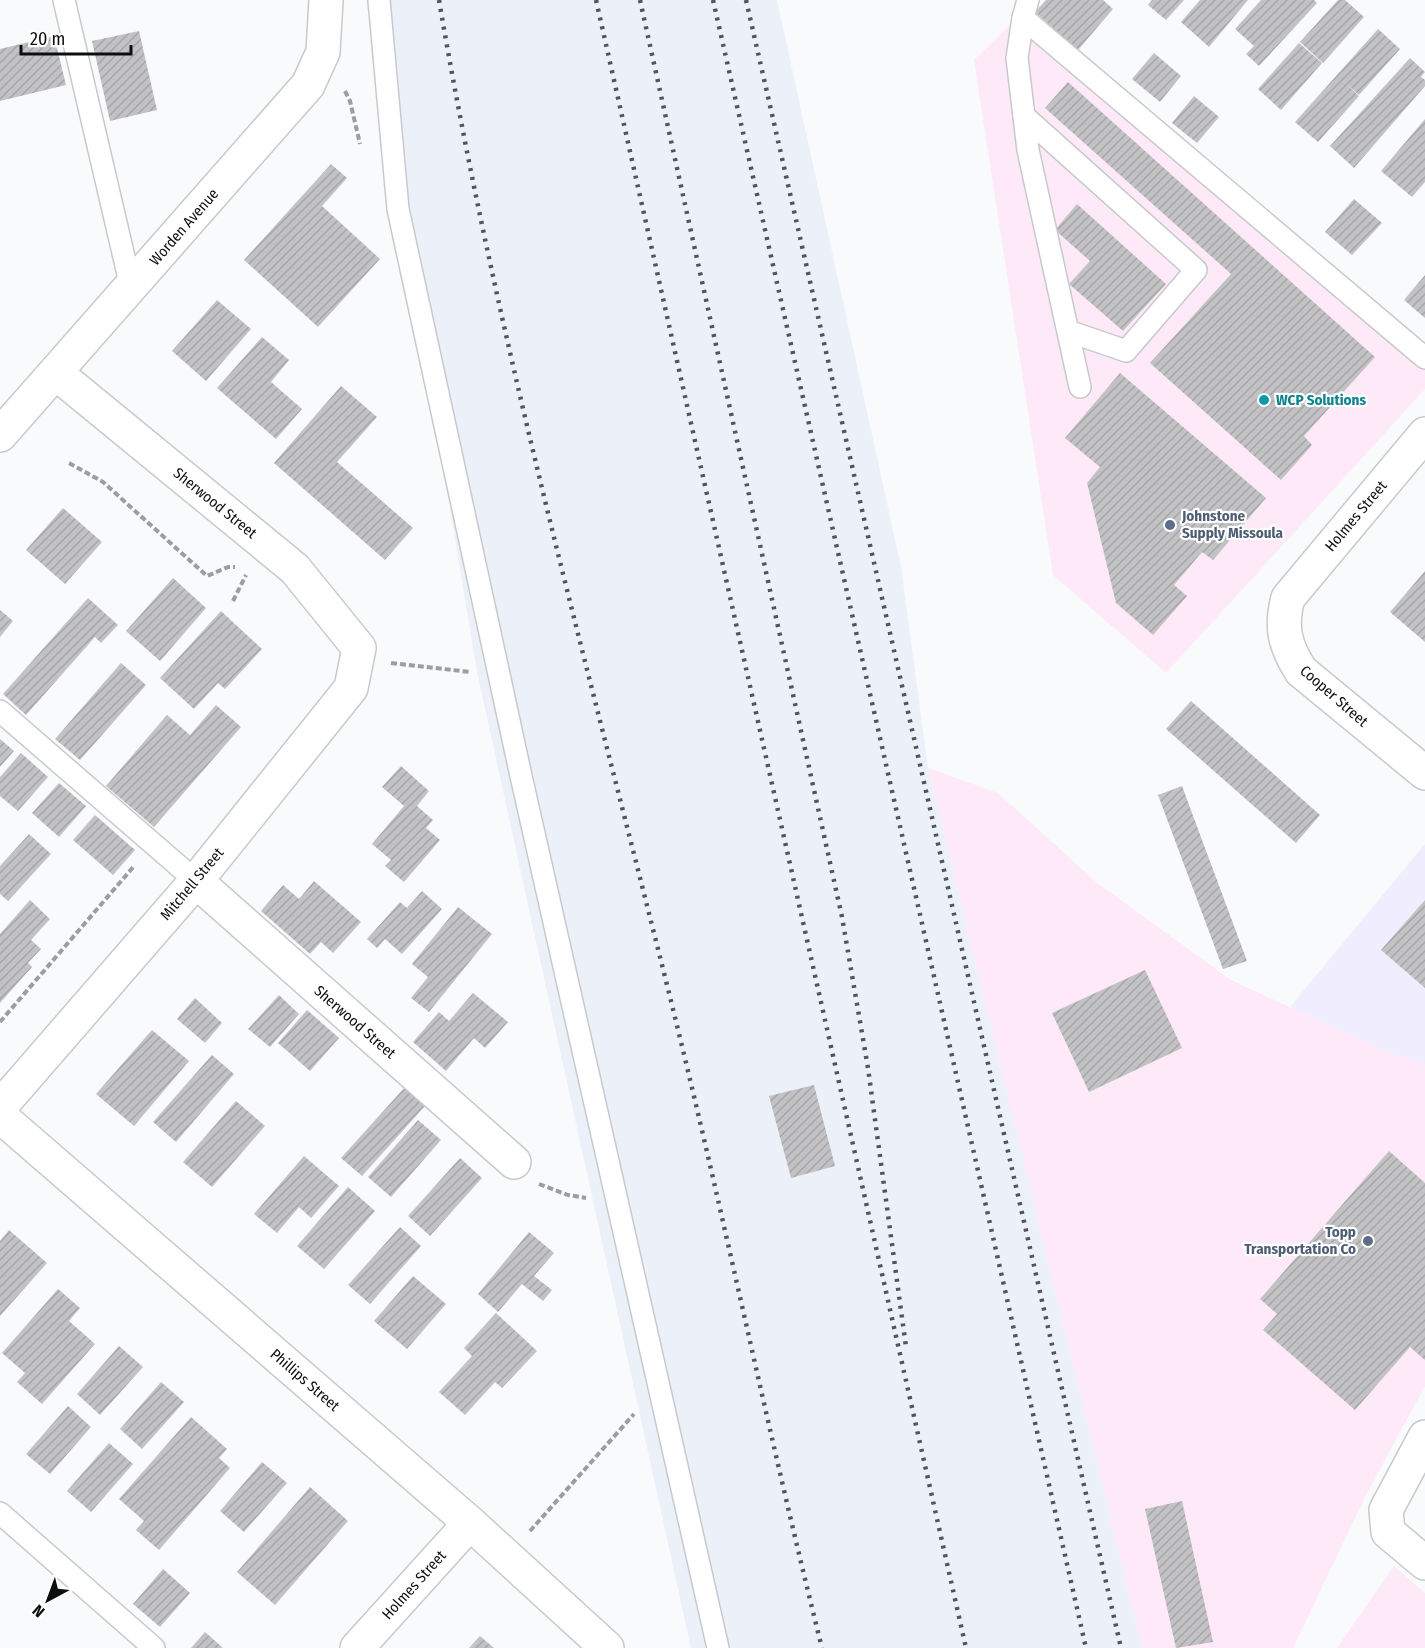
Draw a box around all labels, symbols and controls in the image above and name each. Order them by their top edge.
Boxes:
scale bar [21,18,130,56]
text: 20 m [30,28,65,50]
street label: Worden Avenue [146,185,222,269]
place label: WCP Solutions [1276,391,1366,409]
marker: WCP Solutions [1257,393,1271,407]
street label: Sherwood Street [170,464,260,542]
street label: Holmes Street [1321,477,1391,555]
place label: Johnstone Supply Missoula [1181,507,1284,542]
marker: Johnstone Supply Missoula [1163,518,1177,532]
street label: Cooper Street [1296,662,1372,730]
street label: Mitchell Street [156,844,228,924]
street label: Sherwood Street [311,982,399,1062]
place label: Topp Transportation Co [1244,1223,1356,1258]
marker: Topp Transportation Co [1361,1234,1375,1248]
street label: Phillips Street [267,1345,343,1415]
street label: Holmes Street [378,1547,450,1623]
north arrow [18,1570,78,1630]
text: N [29,1601,48,1621]

